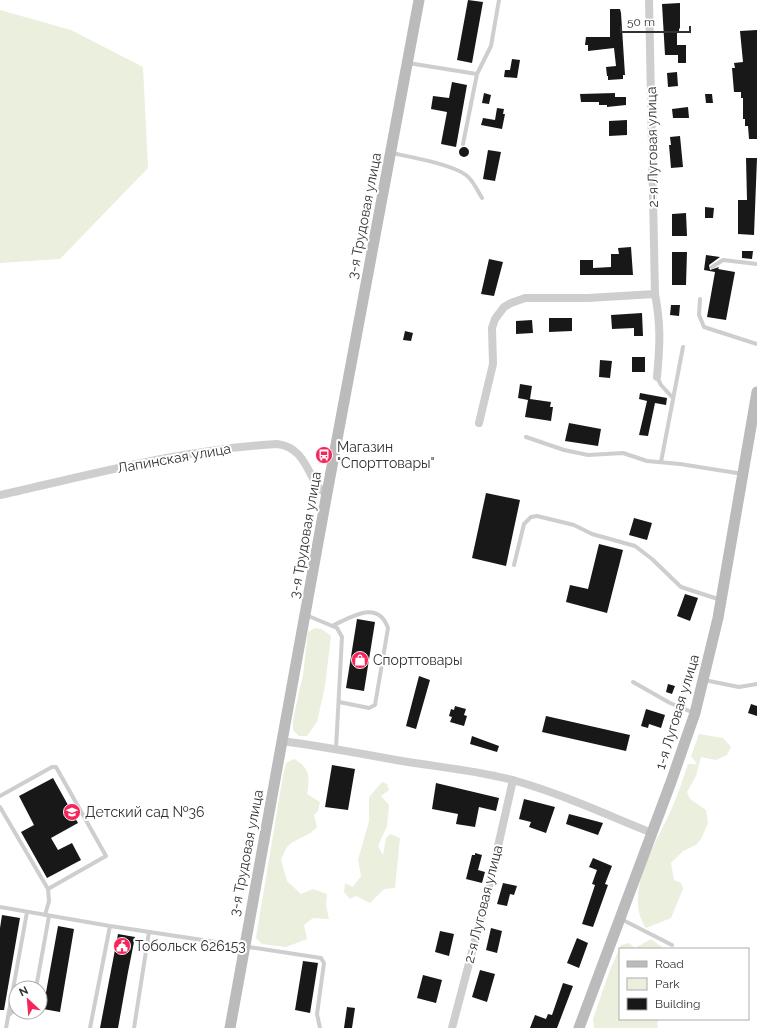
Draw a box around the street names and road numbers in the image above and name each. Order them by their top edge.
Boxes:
street label: 2-я Луговая улица [643,86,661,208]
street label: 3-я Трудовая улица [344,151,384,281]
street label: Лапинская улица [116,440,232,476]
street label: 3-я Трудовая улица [286,470,324,600]
street label: 1-я Луговая улица [652,653,702,771]
street label: 3-я Трудовая улица [226,788,266,918]
street label: 2-я Луговая улица [461,843,505,965]

